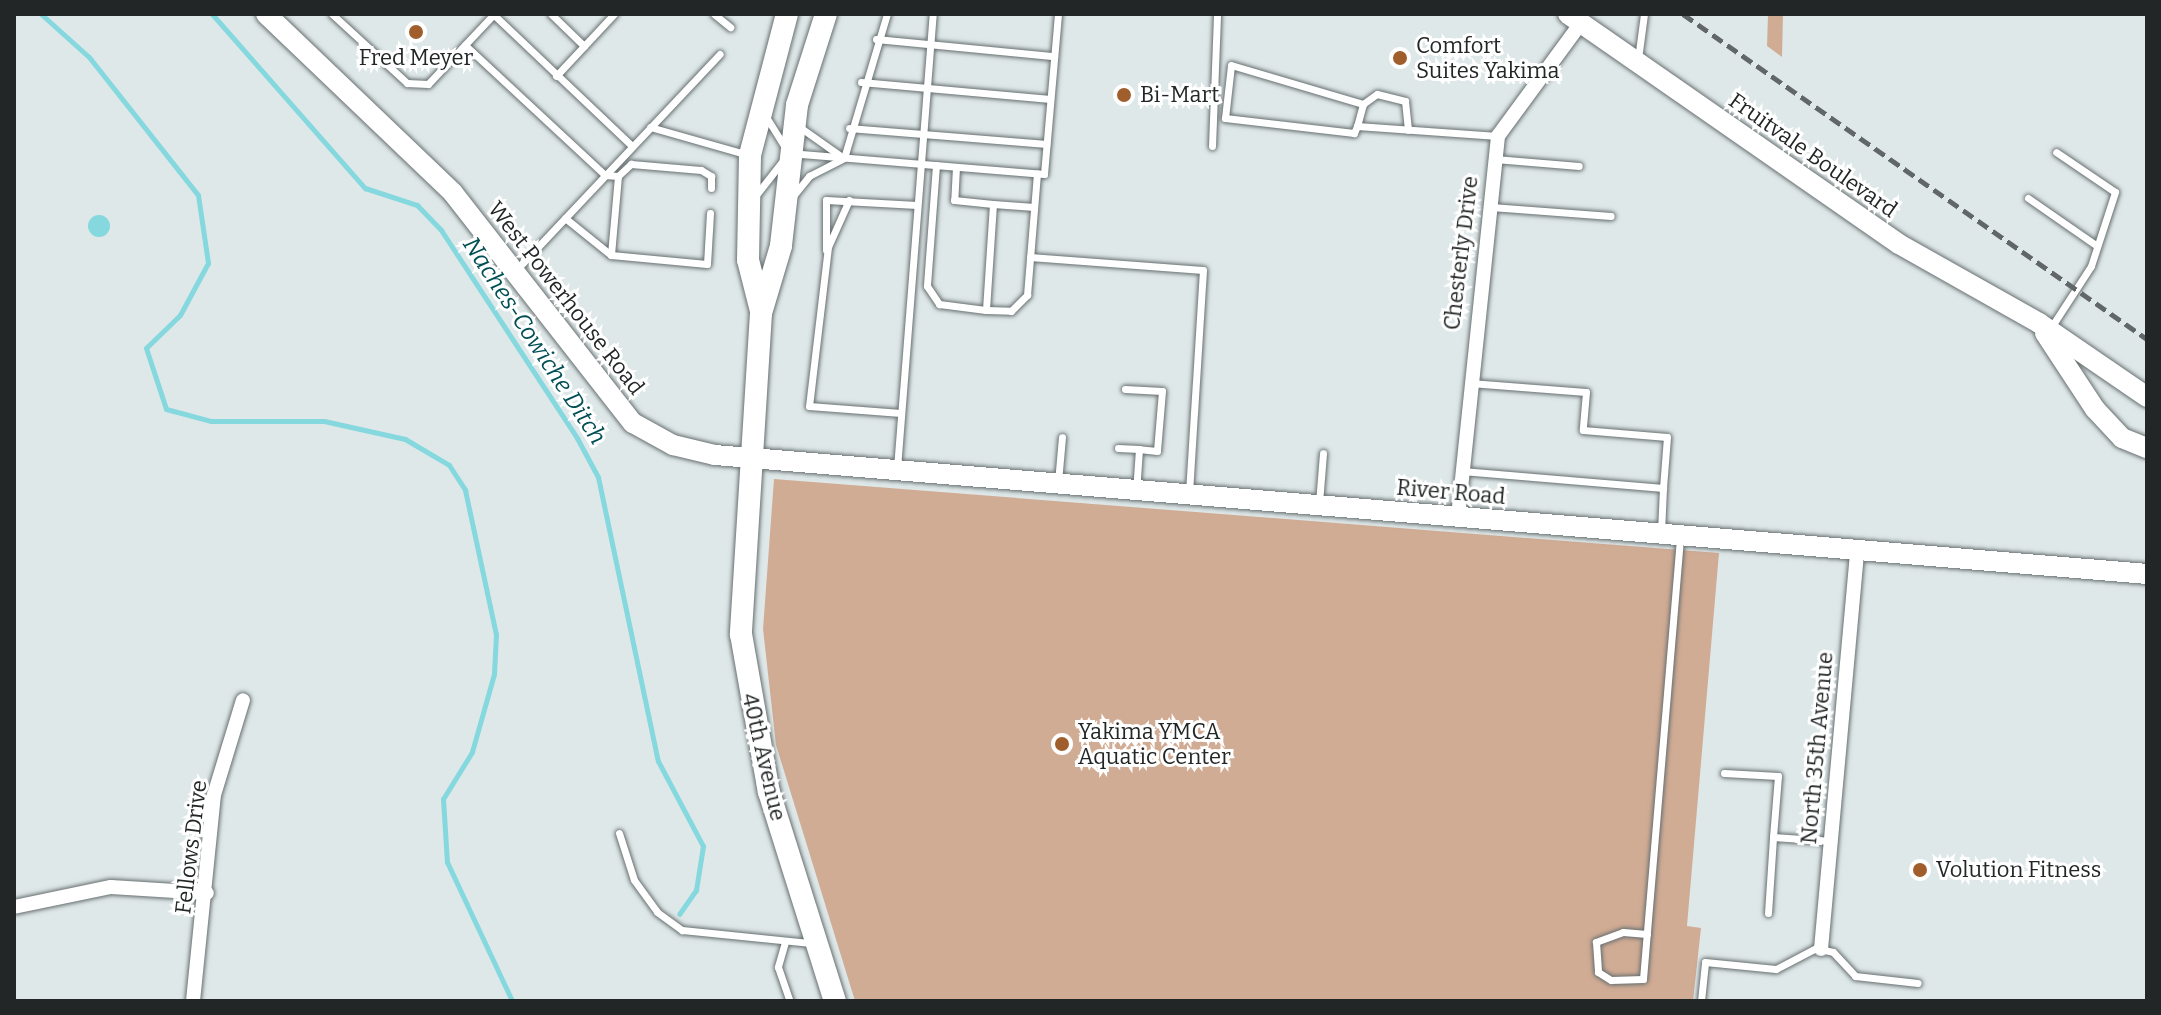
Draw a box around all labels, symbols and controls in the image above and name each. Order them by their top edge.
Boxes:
marker: Fred Meyer [407,23,425,41]
place label: Comfort Suites Yakima [1416,32,1559,84]
place label: Fred Meyer [359,45,473,71]
marker: Comfort Suites Yakima [1391,49,1409,67]
place label: Bi-Mart [1140,82,1219,108]
marker: Bi-Mart [1115,86,1133,104]
street label: Fruitvale Boulevard [1724,87,1902,223]
street label: Chesterly Drive [1438,174,1484,332]
street label: West Powerhouse Road [482,196,650,400]
water label: Naches-Cowiche Ditch [456,232,612,450]
street label: River Road [1395,474,1507,510]
street label: North 35th Avenue [1795,651,1839,845]
street label: 40th Avenue [737,691,791,823]
place label: Yakima YMCA Aquatic Center [1078,718,1231,770]
marker: Yakima YMCA Aquatic Center [1053,735,1071,753]
street label: Fellows Drive [170,779,212,915]
place label: Volution Fitness [1936,857,2101,883]
marker: Volution Fitness [1911,861,1929,879]

